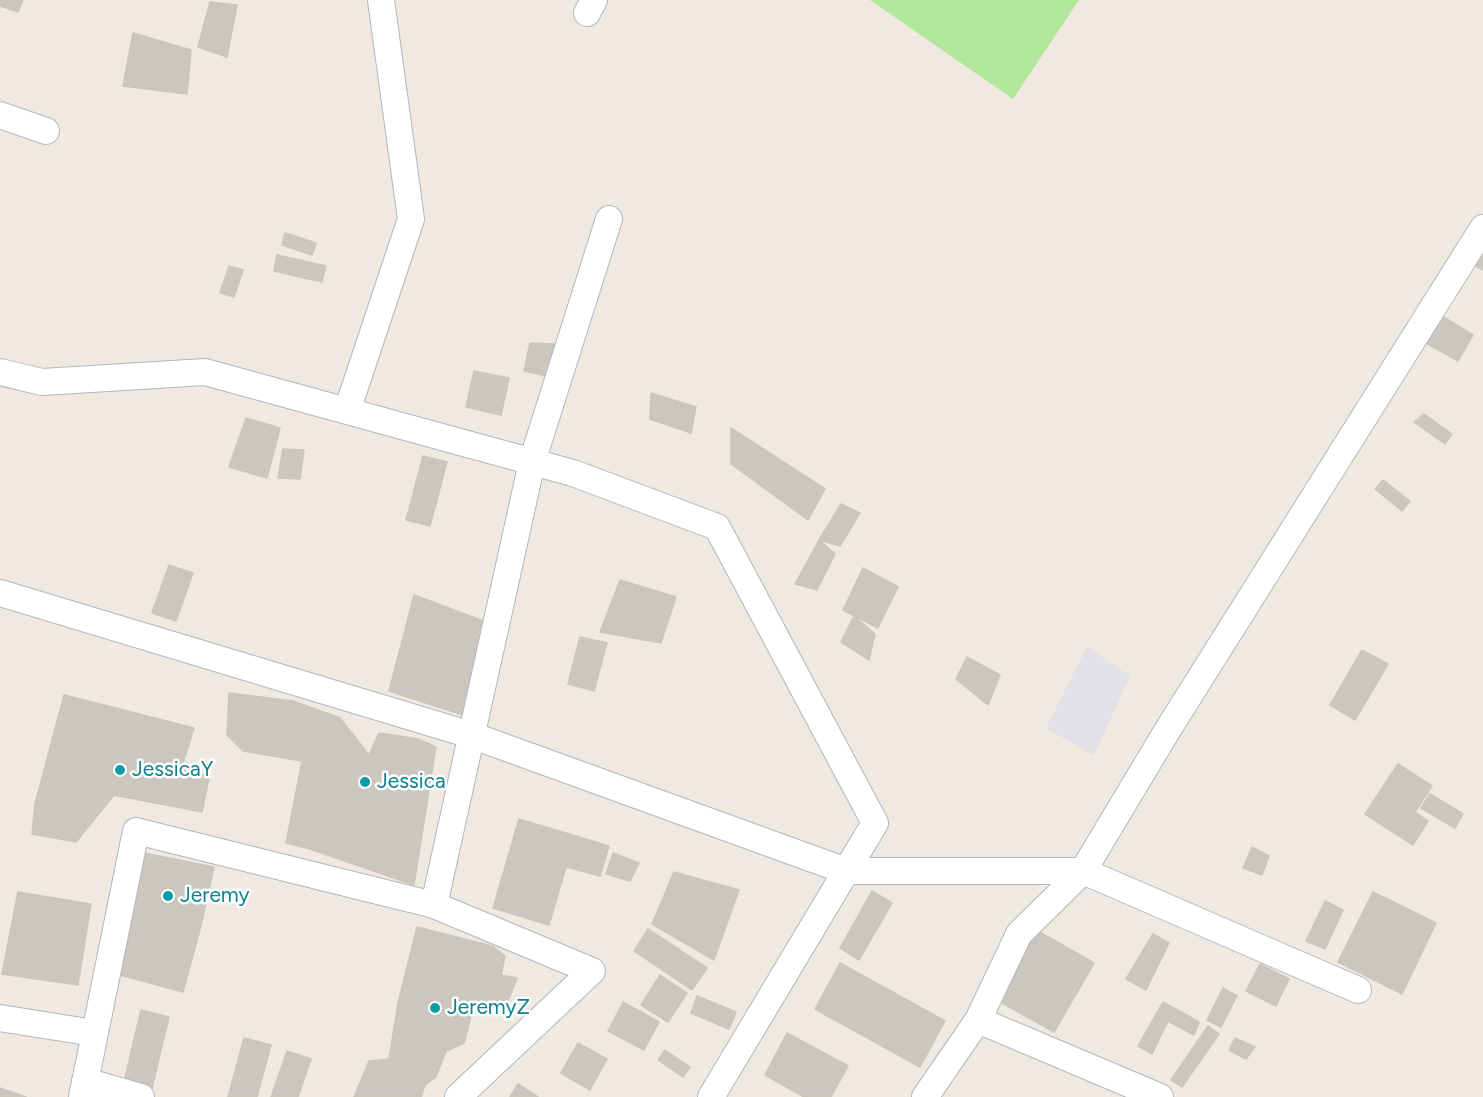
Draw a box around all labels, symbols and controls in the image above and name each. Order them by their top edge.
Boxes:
place label: JessicaY [132,757,213,783]
marker: JessicaY [113,763,127,777]
place label: Jessica [377,769,446,795]
marker: Jessica [358,775,372,789]
place label: Jeremy [180,883,250,909]
marker: Jeremy [161,889,175,903]
place label: JeremyZ [447,995,530,1021]
marker: JeremyZ [428,1001,442,1015]

